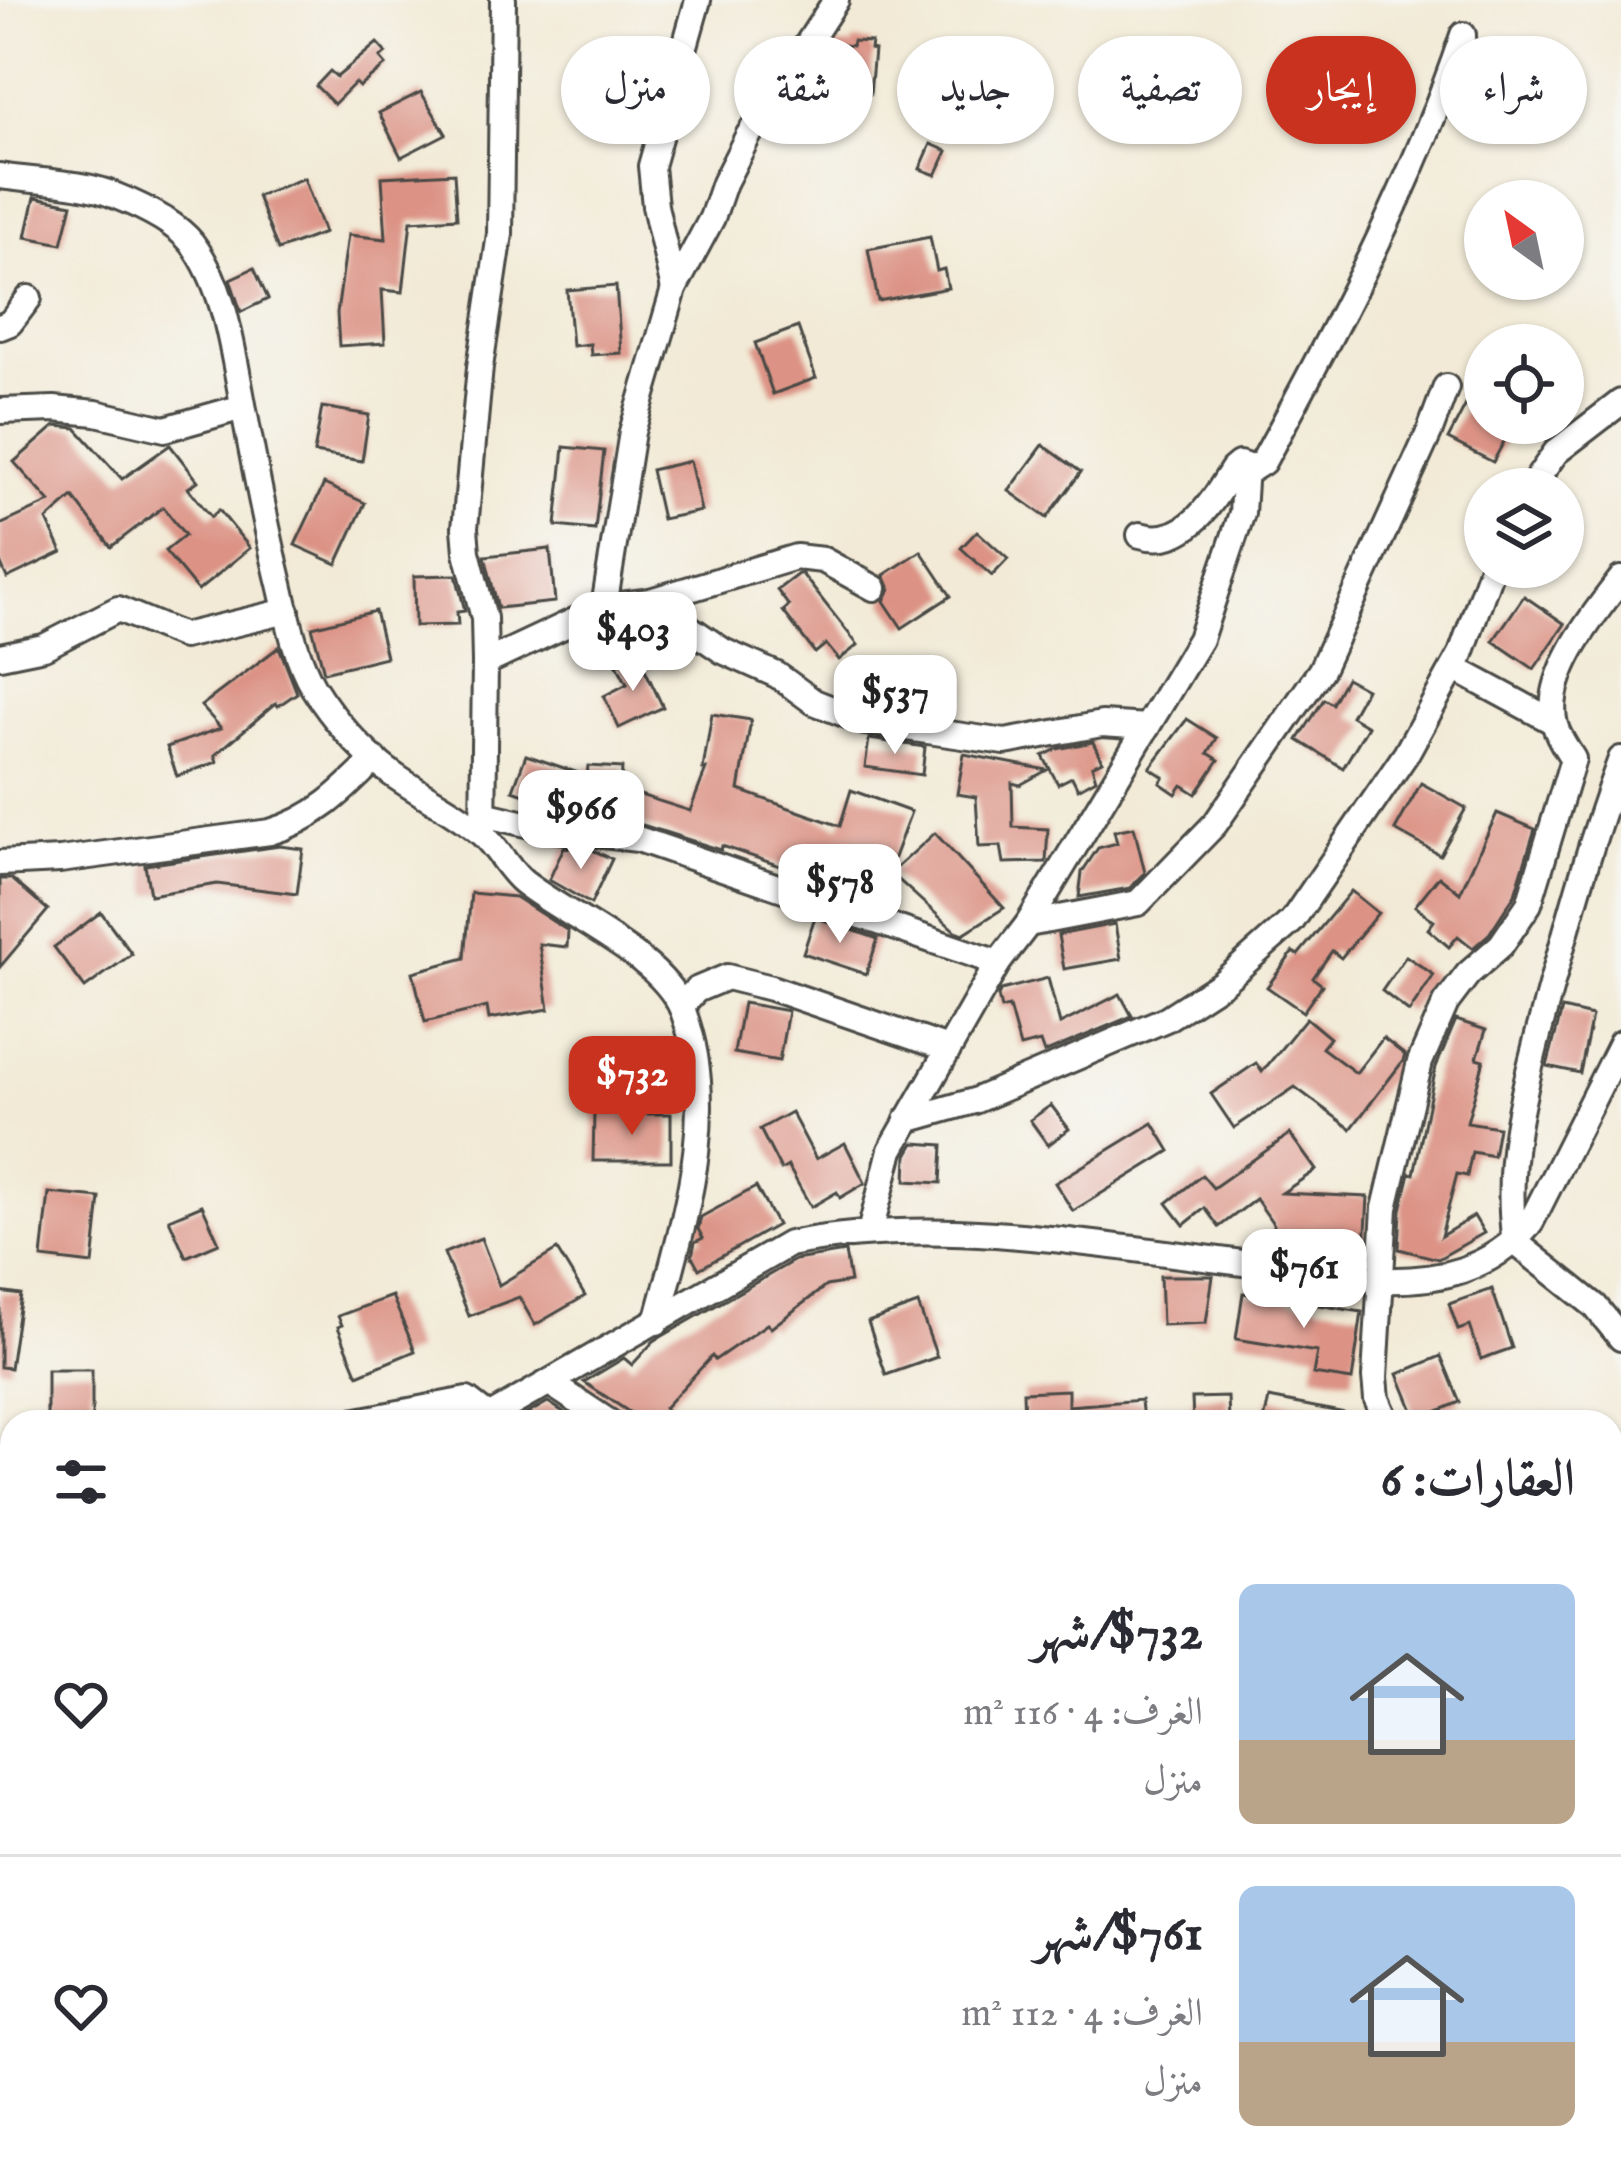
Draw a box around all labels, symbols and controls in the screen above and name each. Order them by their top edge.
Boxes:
chip: منزل [561,36,710,144]
chip: شقة [734,36,873,144]
chip: جديد [897,36,1054,144]
chip: تصفية [1078,36,1242,144]
chip: إيجار [1266,36,1416,144]
chip: شراء [1440,36,1587,144]
north arrow [1464,180,1584,300]
map controls [1464,180,1584,588]
button: locate [1464,324,1584,444]
button: layers [1464,468,1584,588]
pin: $403 [562,592,704,694]
text: $403 [596,606,670,655]
pin: $537 [824,655,966,757]
text: $537 [861,669,929,718]
pin: $966 [510,770,652,872]
text: $966 [545,784,617,833]
pin: $578 [769,844,911,946]
text: $578 [805,858,875,907]
pin: $732 [561,1036,703,1138]
text: $732 [596,1050,668,1099]
pin: $761 [1233,1229,1375,1331]
text: $761 [1269,1243,1339,1292]
icon: filters [48,1449,114,1515]
text: العقارات: 6 [1381,1449,1575,1514]
text: $732/شهر [1032,1602,1203,1667]
icon: home [1335,1632,1479,1776]
icon: heart [48,1671,114,1737]
text: الغرف: 4 · 116 m² [963,1689,1203,1738]
text: منزل [1143,1758,1203,1807]
text: $761/شهر [1035,1903,1203,1968]
icon: home [1335,1934,1479,2078]
icon: heart [48,1973,114,2039]
text: الغرف: 4 · 112 m² [961,1990,1203,2039]
text: منزل [1143,2059,1203,2108]

